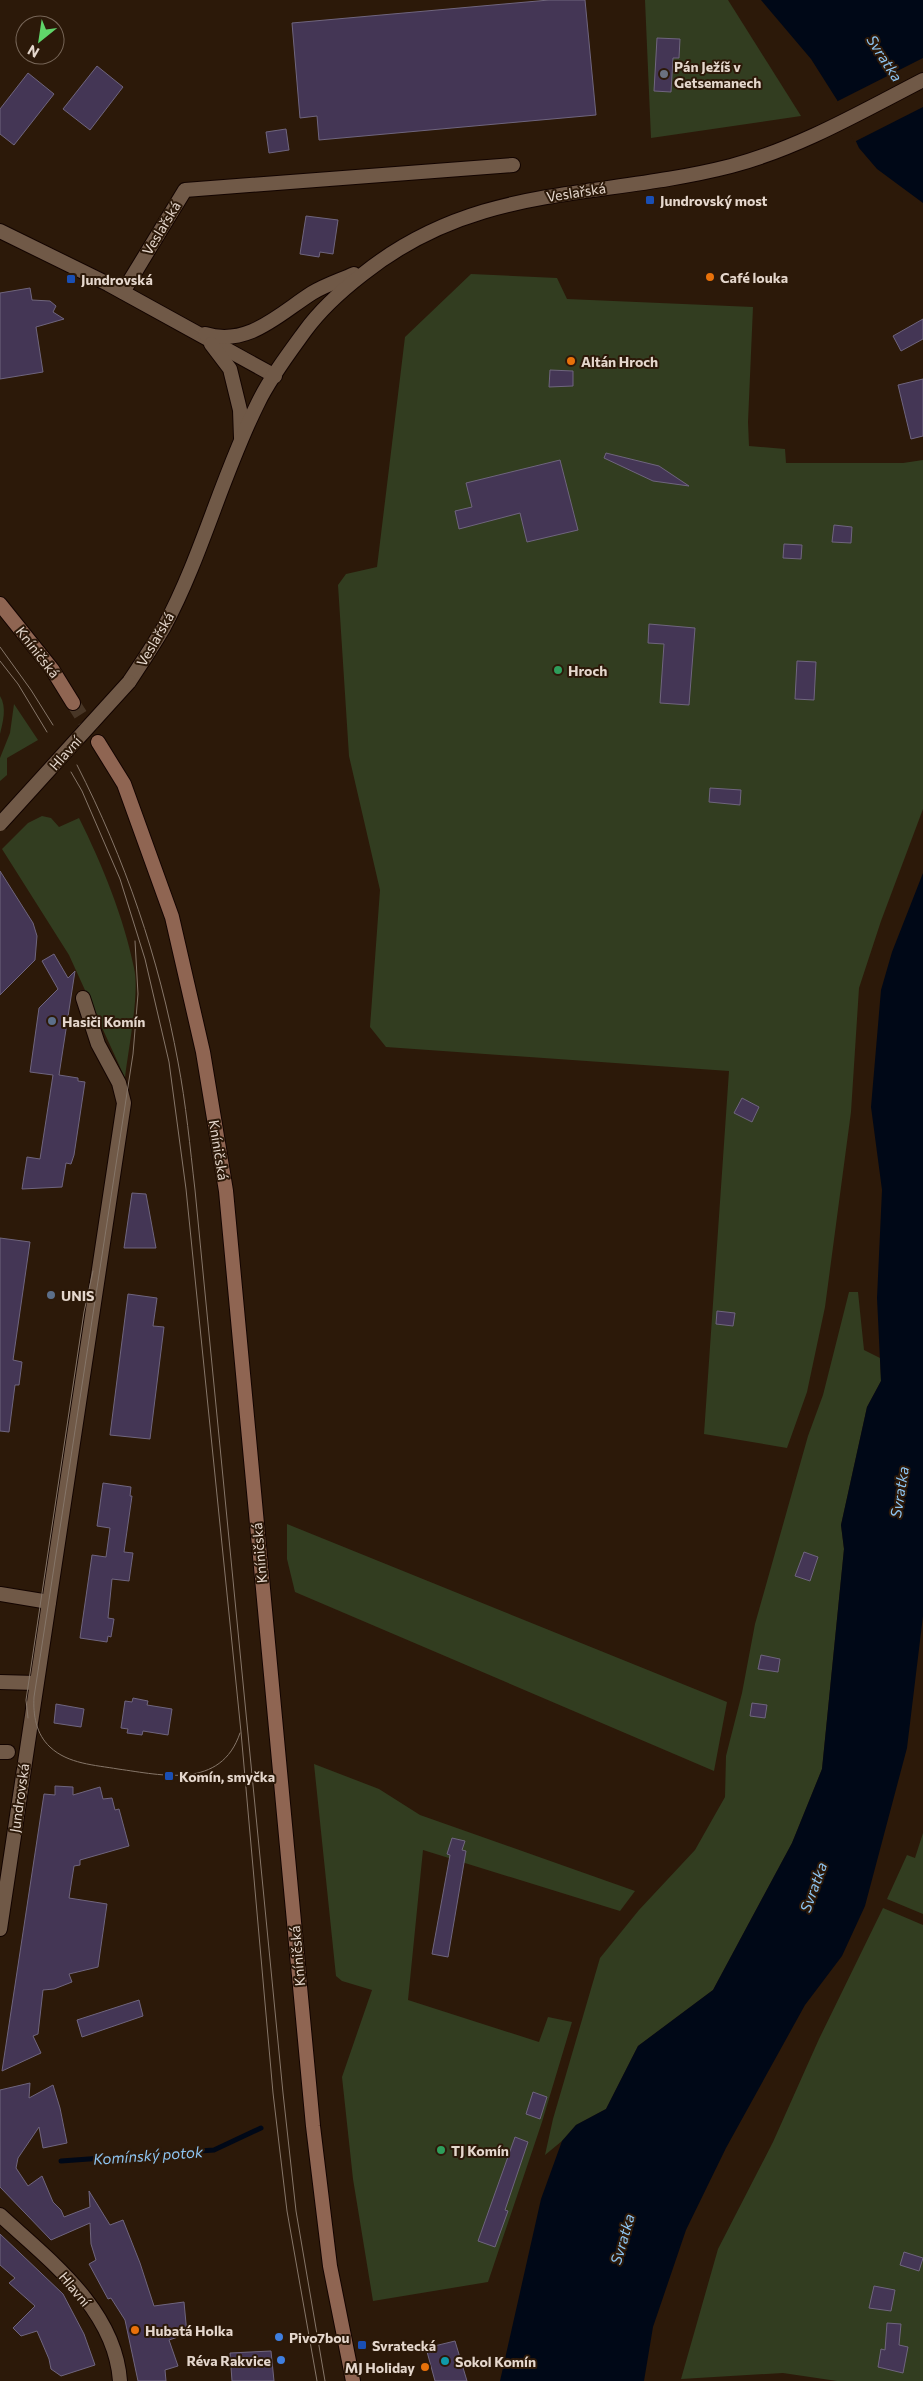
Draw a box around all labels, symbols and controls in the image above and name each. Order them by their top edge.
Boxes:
north arrow [15,15,65,65]
water label: Svratka [863,31,907,85]
text: N [24,42,42,62]
place label: Pán Ježíš v Getsemanech [674,58,761,91]
marker: Pán Ježíš v Getsemanech [658,68,670,80]
street label: Veslařská [545,179,607,205]
place label: Jundrovský most [660,192,768,209]
marker: Jundrovský most [644,194,656,206]
street label: Veslařská [138,198,184,258]
place label: Café louka [720,269,788,286]
place label: Jundrovská [81,271,153,288]
marker: Café louka [704,271,716,283]
marker: Jundrovská [65,273,77,285]
place label: Altán Hroch [581,353,658,370]
marker: Altán Hroch [565,355,577,367]
street label: Veslařská [133,609,177,669]
street label: Kníničská [13,623,63,681]
place label: Hroch [568,662,607,679]
marker: Hroch [552,664,564,676]
street label: Hlavní [45,732,85,774]
place label: Hasiči Komín [62,1013,145,1030]
marker: Hasiči Komín [46,1015,58,1027]
street label: Kníničská [206,1119,232,1181]
place label: UNIS [61,1287,95,1304]
marker: UNIS [45,1289,57,1301]
water label: Svratka [886,1465,912,1519]
street label: Kníničská [248,1522,270,1584]
street label: Jundrovská [6,1762,32,1834]
place label: Komín, smyčka [179,1768,275,1785]
marker: Komín, smyčka [163,1770,175,1782]
water label: Svratka [796,1859,830,1914]
street label: Kníničská [286,1925,308,1987]
water label: Komínský potok [92,2142,204,2168]
place label: TJ Komín [451,2142,509,2159]
marker: TJ Komín [435,2144,447,2156]
water label: Svratka [606,2211,638,2266]
street label: Hlavní [56,2268,95,2310]
place label: Hubatá Holka [145,2322,233,2339]
marker: Hubatá Holka [129,2324,141,2336]
place label: Pivo7bou [289,2329,350,2346]
marker: Pivo7bou [273,2331,285,2343]
place label: Svratecká [372,2337,436,2354]
marker: Svratecká [356,2339,368,2351]
place label: Réva Rakvice [186,2352,271,2369]
place label: Sokol Komín [455,2353,536,2370]
marker: Réva Rakvice [275,2354,287,2366]
marker: Sokol Komín [439,2355,451,2367]
place label: MJ Holiday [345,2359,415,2376]
marker: MJ Holiday [419,2361,431,2373]

